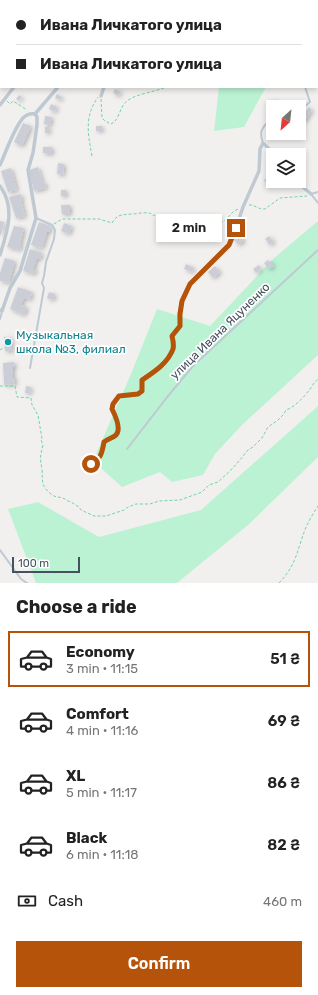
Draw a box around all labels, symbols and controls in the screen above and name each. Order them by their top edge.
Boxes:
text: Ивана Личкатого улица [40,16,222,34]
text: Ивана Личкатого улица [40,55,222,73]
north arrow [266,100,306,140]
map controls [266,100,306,188]
button: layers [266,148,306,188]
callout: 2 min [156,214,222,242]
route end [227,219,245,237]
text: 2 min [172,220,206,235]
street label: улица Ивана Яцуненко [167,280,273,382]
place label: Музыкальная школа №3, филиал [16,328,126,356]
marker: Музыкальная школа №3, филиал [3,337,13,347]
route start [82,455,100,473]
scale bar [12,555,80,574]
text: 100 m [18,557,49,570]
text: Choose a ride [16,596,137,618]
icon: car [18,641,54,677]
text: Economy [66,643,135,661]
text: 51 ₴ [270,650,300,668]
text: 3 min · 11:15 [66,661,138,676]
icon: car [18,703,54,739]
text: Comfort [66,705,129,723]
text: 69 ₴ [268,712,300,730]
text: 4 min · 11:16 [66,723,138,738]
icon: car [18,765,54,801]
text: XL [66,767,85,785]
text: 86 ₴ [267,774,300,792]
text: 5 min · 11:17 [66,785,137,800]
icon: car [18,827,54,863]
text: Black [66,829,107,847]
text: 82 ₴ [267,836,300,854]
text: 6 min · 11:18 [66,847,139,862]
icon: cash [16,890,38,912]
text: Cash [48,892,83,910]
text: 460 m [263,894,302,909]
button: Confirm [16,941,302,987]

